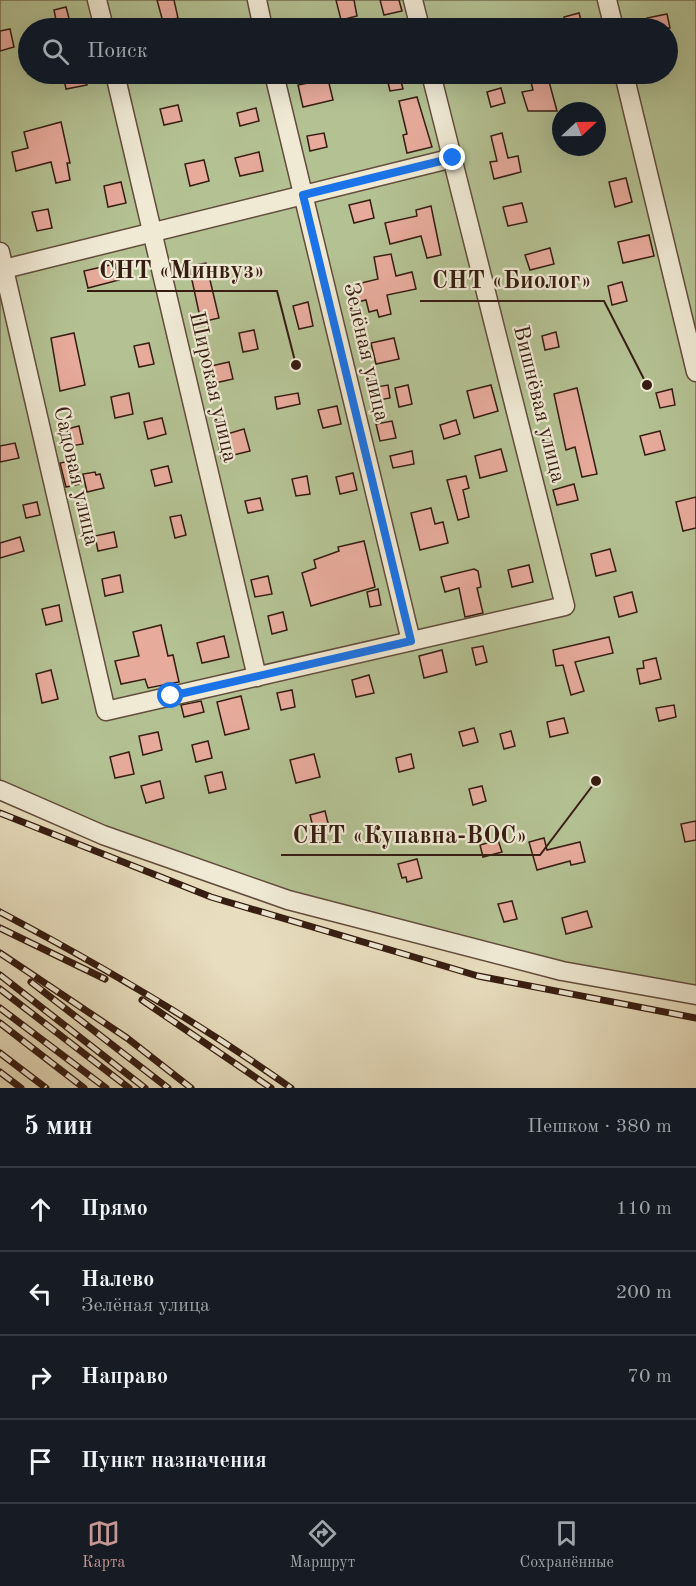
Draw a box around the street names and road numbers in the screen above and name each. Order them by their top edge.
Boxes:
street label: Зелёная улица [339,280,393,424]
street label: Широкая улица [185,309,241,465]
street label: Вишнёвая улица [509,323,569,485]
street label: Садовая улица [49,404,103,548]

